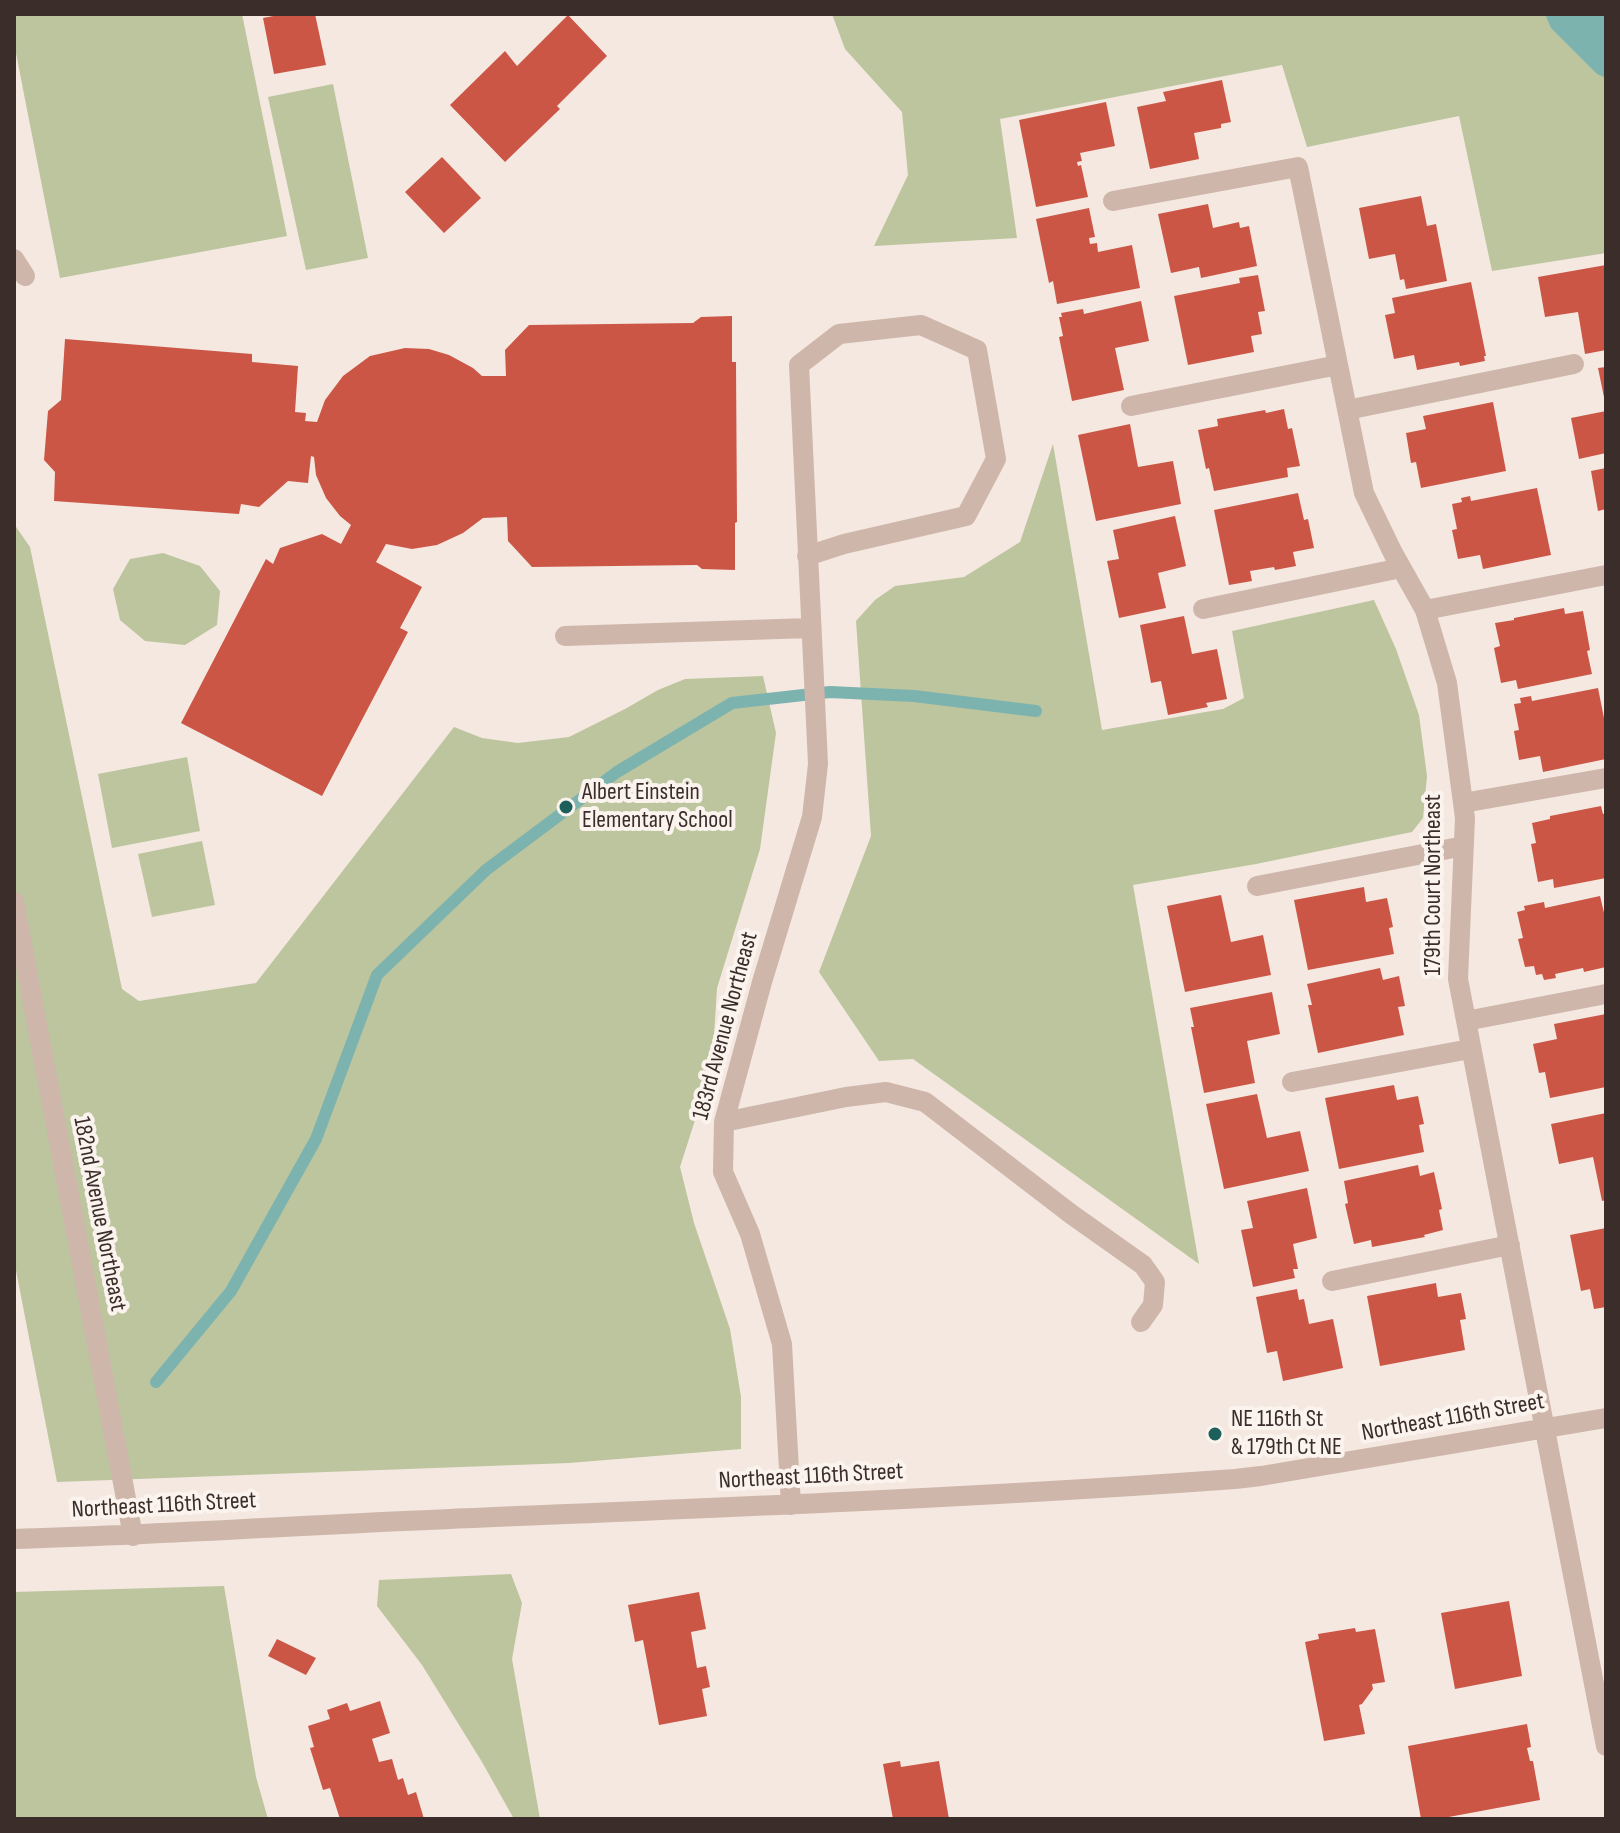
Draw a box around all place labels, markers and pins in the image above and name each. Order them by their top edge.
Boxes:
place label: Albert Einstein Elementary School [582,779,733,835]
marker: Albert Einstein Elementary School [557,798,575,816]
place label: NE 116th St & 179th Ct NE [1231,1406,1342,1462]
marker: NE 116th St & 179th Ct NE [1206,1425,1224,1443]

